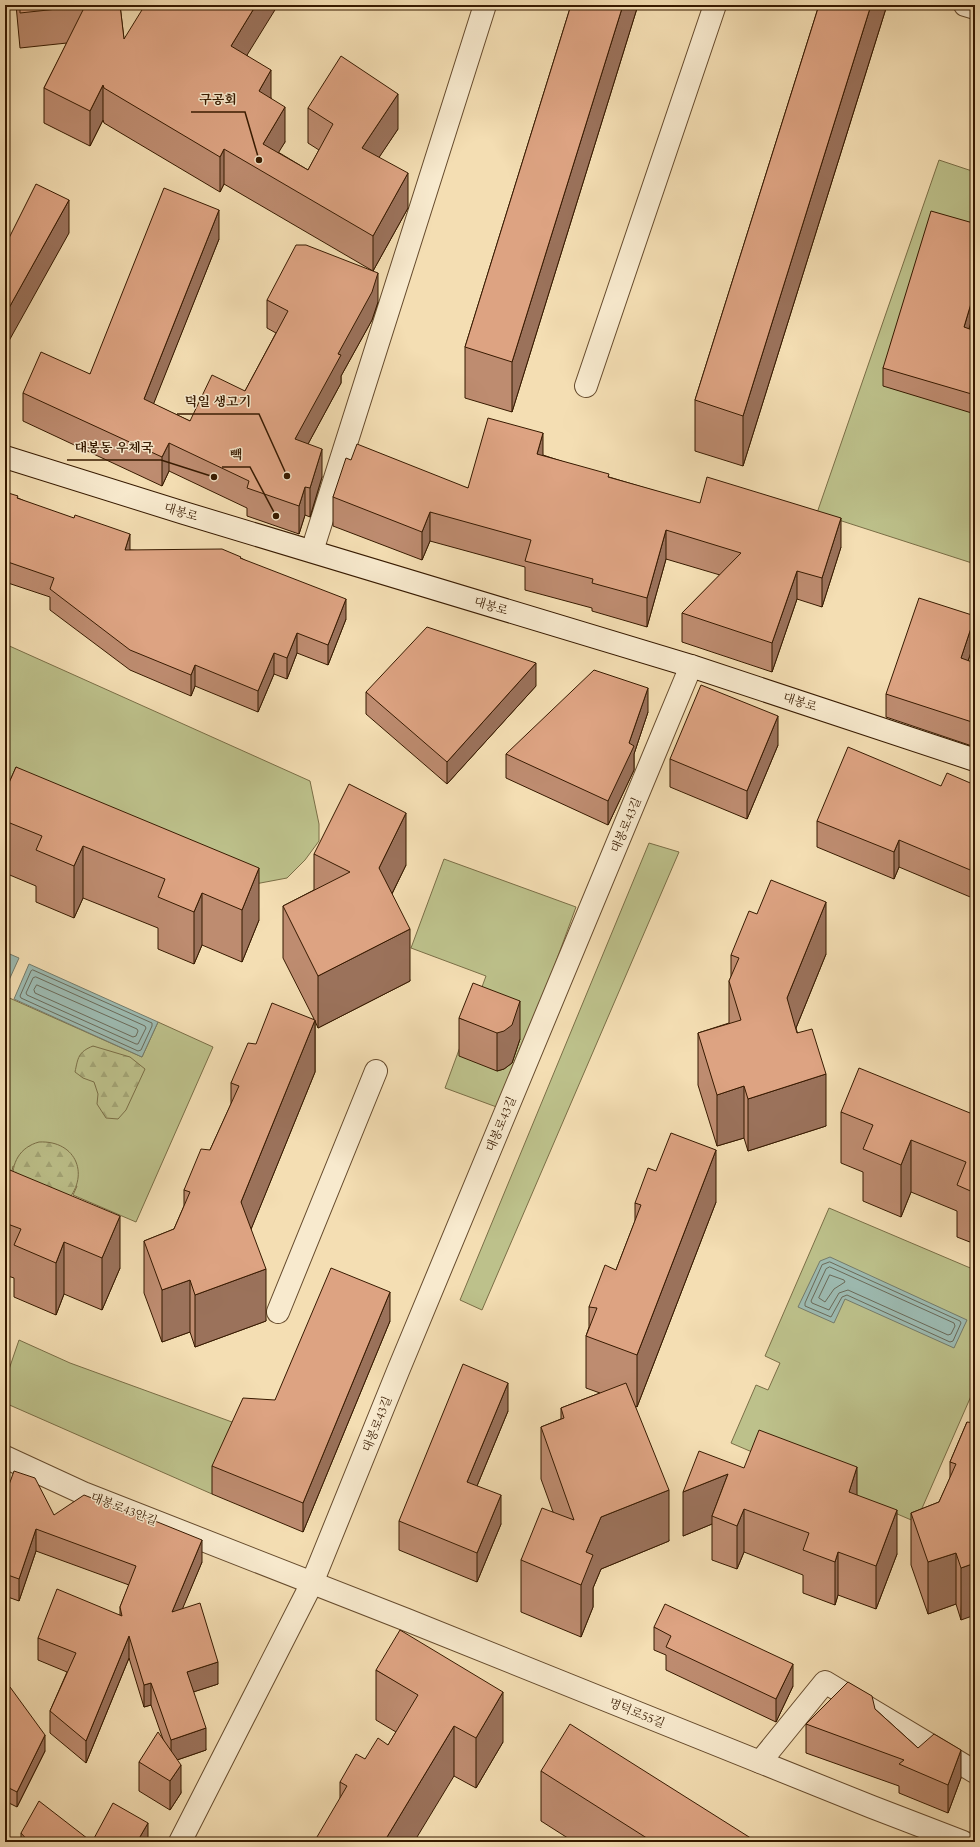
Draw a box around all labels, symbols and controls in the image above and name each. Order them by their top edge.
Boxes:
callout: 구공회 [191,87,245,112]
text: 구공회 [199,91,237,109]
callout: 덕일 생고기 [177,389,259,414]
text: 덕일 생고기 [185,393,251,411]
callout: 대봉동 우체국 [67,435,161,460]
text: 대봉동 우체국 [75,439,154,457]
callout: 빽 [222,442,250,467]
text: 빽 [230,446,242,464]
street label: 대봉로 [162,499,200,525]
street label: 대봉로 [472,593,510,619]
street label: 대봉로 [781,689,819,715]
street label: 대봉로43길 [607,795,645,855]
street label: 대봉로43길 [482,1094,520,1154]
street label: 대봉로43길 [359,1394,395,1454]
street label: 대봉로43안길 [88,1489,160,1529]
street label: 명덕로55길 [607,1695,667,1731]

